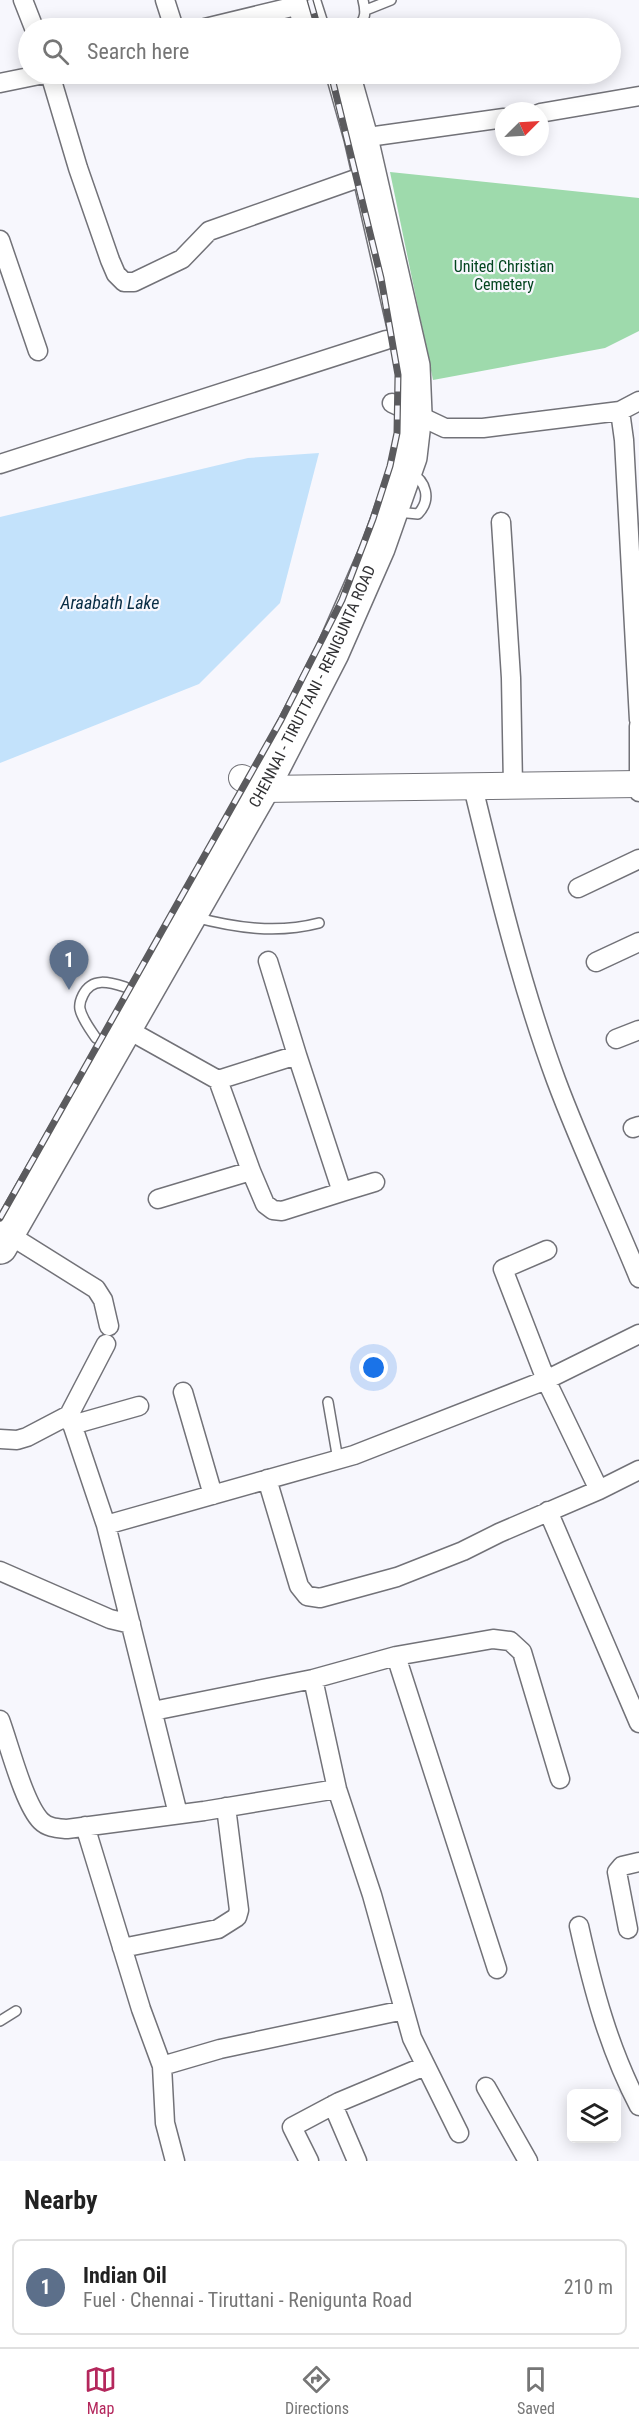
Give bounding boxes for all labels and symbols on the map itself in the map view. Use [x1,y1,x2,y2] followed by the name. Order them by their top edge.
[495,102,549,156] north arrow
[454,257,554,294] park label: United Christian Cemetery
[244,562,379,810] street label: CHENNAI - TIRUTTANI - RENIGUNTA ROAD
[60,592,160,613] water label: Araabath Lake
[50,940,88,990] pin: 1
[359,1353,388,1382] your location

